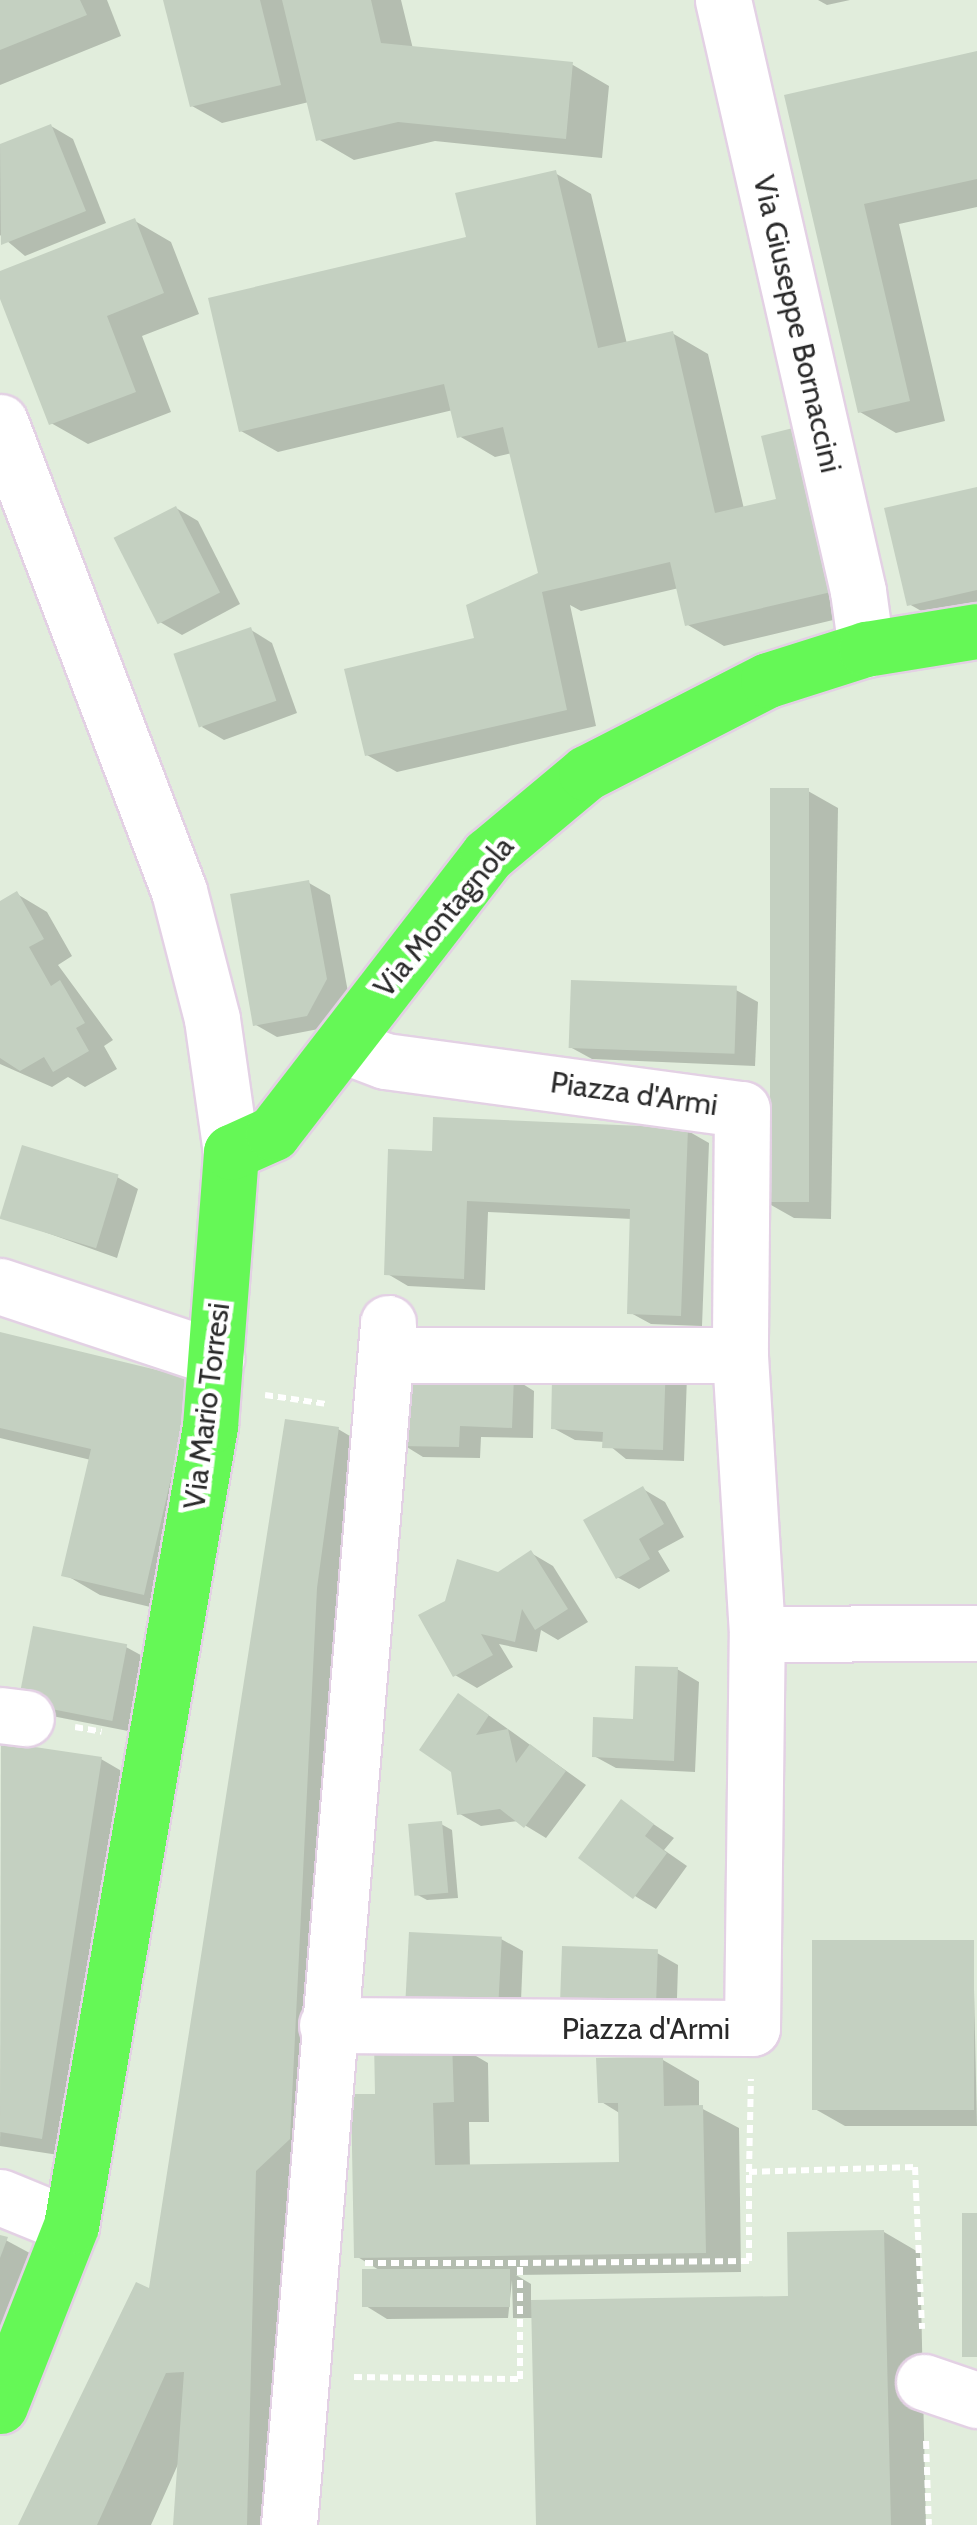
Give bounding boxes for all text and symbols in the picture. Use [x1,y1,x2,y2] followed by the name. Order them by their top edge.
[745,172,849,476] street label: Via Giuseppe Bornaccini
[366,829,522,1005] street label: Via Montagnola
[548,1064,720,1124] street label: Piazza d'Armi
[176,1301,238,1511] street label: Via Mario Torresi
[562,2011,730,2047] street label: Piazza d'Armi

